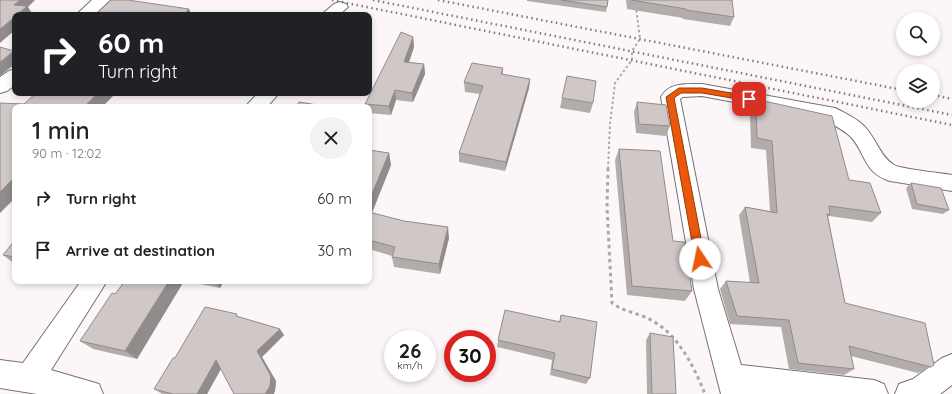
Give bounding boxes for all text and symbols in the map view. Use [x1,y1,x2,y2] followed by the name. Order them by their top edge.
[896,12,940,108] map controls
[896,12,940,56] button: search
[98,25,164,60] text: 60 m
[32,28,84,80] icon: right
[98,60,178,83] text: Turn right
[896,64,940,108] button: layers
[732,82,766,116] pin
[738,88,760,110] icon: arrive
[32,115,90,145] text: 1 min
[310,117,352,159] button: close
[32,145,101,161] text: 90 m · 12:02
[32,187,54,209] icon: right
[66,189,137,208] text: Turn right
[317,189,352,208] text: 60 m
[679,238,721,280] position arrow
[32,239,54,261] icon: arrive
[66,241,215,260] text: Arrive at destination
[317,241,352,260] text: 30 m
[444,330,496,382] speed limit sign: 30
[399,338,421,363] text: 26
[397,359,423,372] text: km/h

